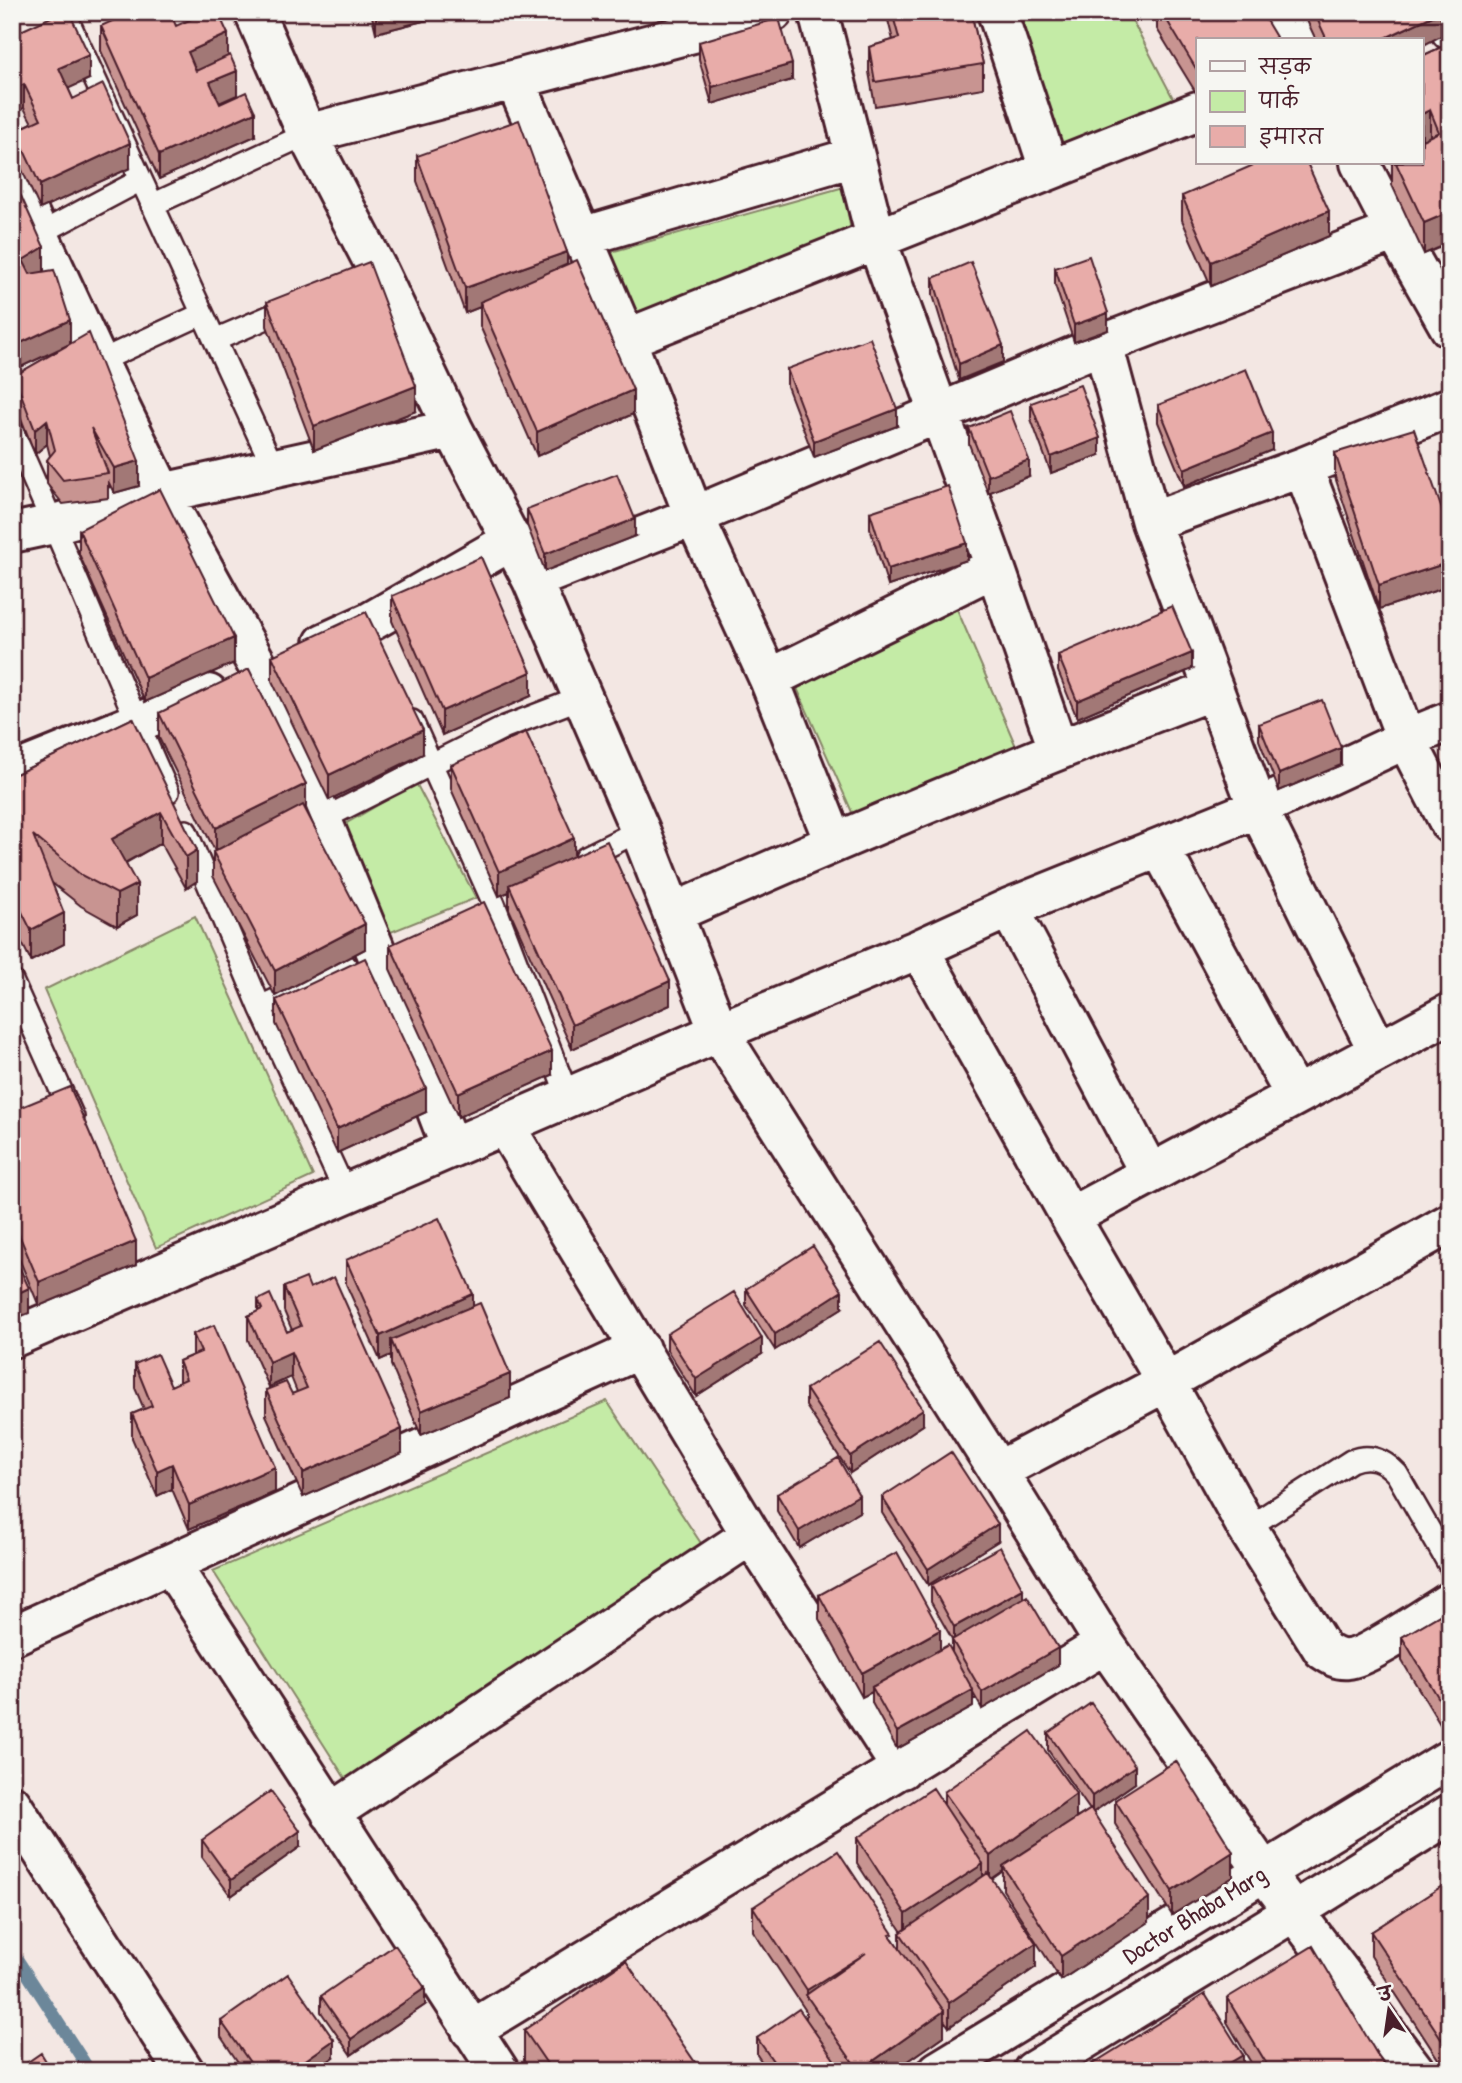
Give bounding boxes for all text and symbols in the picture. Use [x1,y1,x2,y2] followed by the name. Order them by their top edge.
[1196,38,1424,164] legend
[1258,52,1312,81] text: सड़क
[1258,84,1300,115] text: पार्क
[1259,122,1325,151] text: इमारत
[1116,1857,1272,1971] street label: Doctor Bhaba Marg
[1354,1974,1424,2044] north arrow
[1374,1979,1397,2008] text: उ

